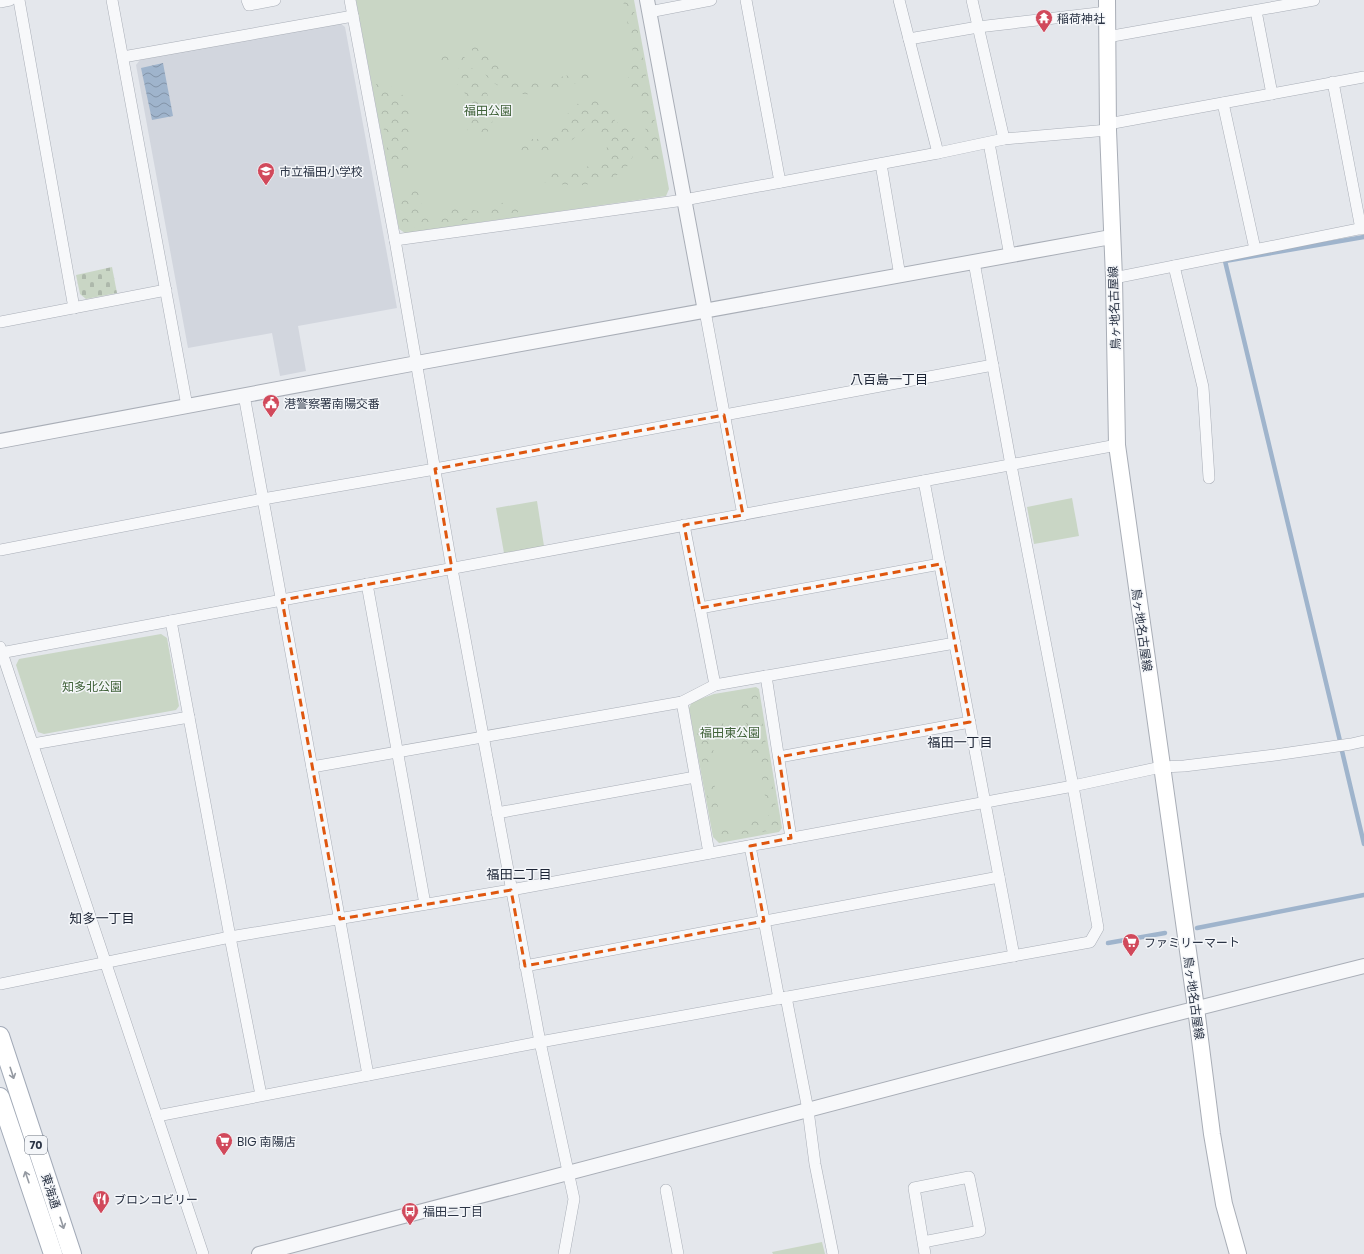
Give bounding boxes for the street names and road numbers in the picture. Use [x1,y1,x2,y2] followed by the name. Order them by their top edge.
[1104,266,1124,350] street label: 鳥ヶ地名古屋線
[1128,587,1156,673] street label: 鳥ヶ地名古屋線
[1180,955,1208,1041] street label: 鳥ヶ地名古屋線
[25,1136,47,1154] road number: 70
[37,1171,65,1211] street label: 東海通

